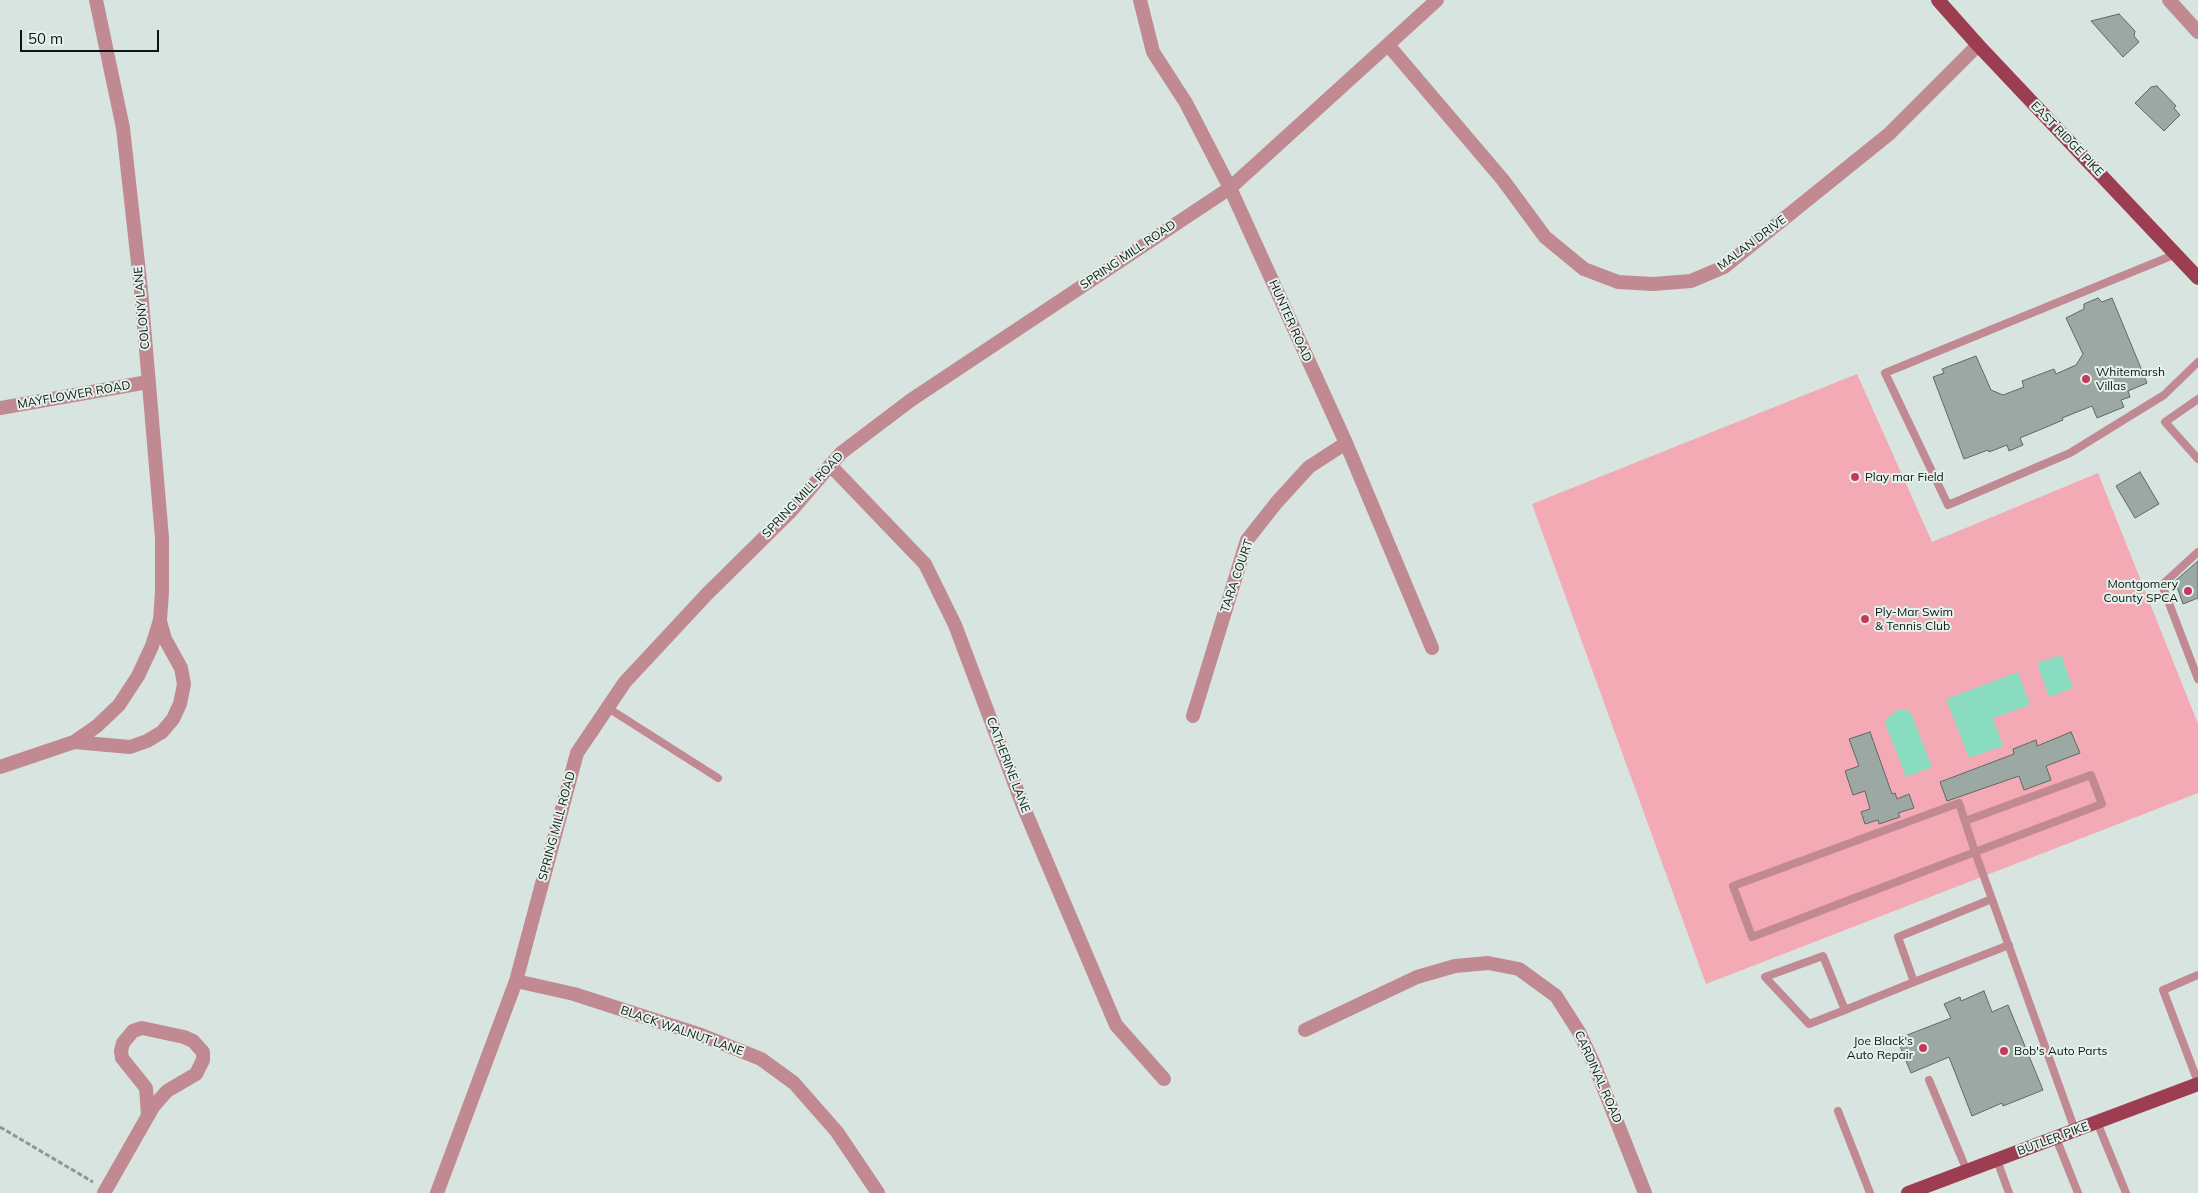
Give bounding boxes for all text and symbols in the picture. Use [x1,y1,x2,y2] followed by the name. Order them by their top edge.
[22,20,161,52] scale bar
[28,29,63,48] text: 50 m
[2028,99,2106,179] street label: EAST RIDGE PIKE
[1715,213,1789,273] street label: MALAN DRIVE
[1077,218,1179,292] street label: SPRING MILL ROAD
[131,266,153,350] street label: COLONY LANE
[1266,278,1314,364] street label: HUNTER ROAD
[2096,365,2165,393] place label: Whitemarsh Villas
[2080,373,2092,385] marker: Whitemarsh Villas
[16,378,132,412] street label: MAYFLOWER ROAD
[759,449,847,541] street label: SPRING MILL ROAD
[1865,470,1944,484] place label: Play mar Field
[1849,471,1861,483] marker: Play mar Field
[1218,537,1256,615] street label: TARA COURT
[2104,577,2178,605] place label: Montgomery County SPCA
[2182,585,2194,597] marker: Montgomery County SPCA
[1875,605,1953,633] place label: Ply-Mar Swim & Tennis Club
[1859,613,1871,625] marker: Ply-Mar Swim & Tennis Club
[983,715,1033,815] street label: CATHERINE LANE
[536,770,578,882] street label: SPRING MILL ROAD
[618,1003,746,1059] street label: BLACK WALNUT LANE
[1571,1028,1625,1126] street label: CARDINAL ROAD
[1847,1034,1913,1062] place label: Joe Black's Auto Repair
[1917,1042,1929,1054] marker: Joe Black's Auto Repair
[2014,1044,2107,1058] place label: Bob's Auto Parts
[1998,1045,2010,1057] marker: Bob's Auto Parts
[2015,1119,2091,1159] street label: BUTLER PIKE

